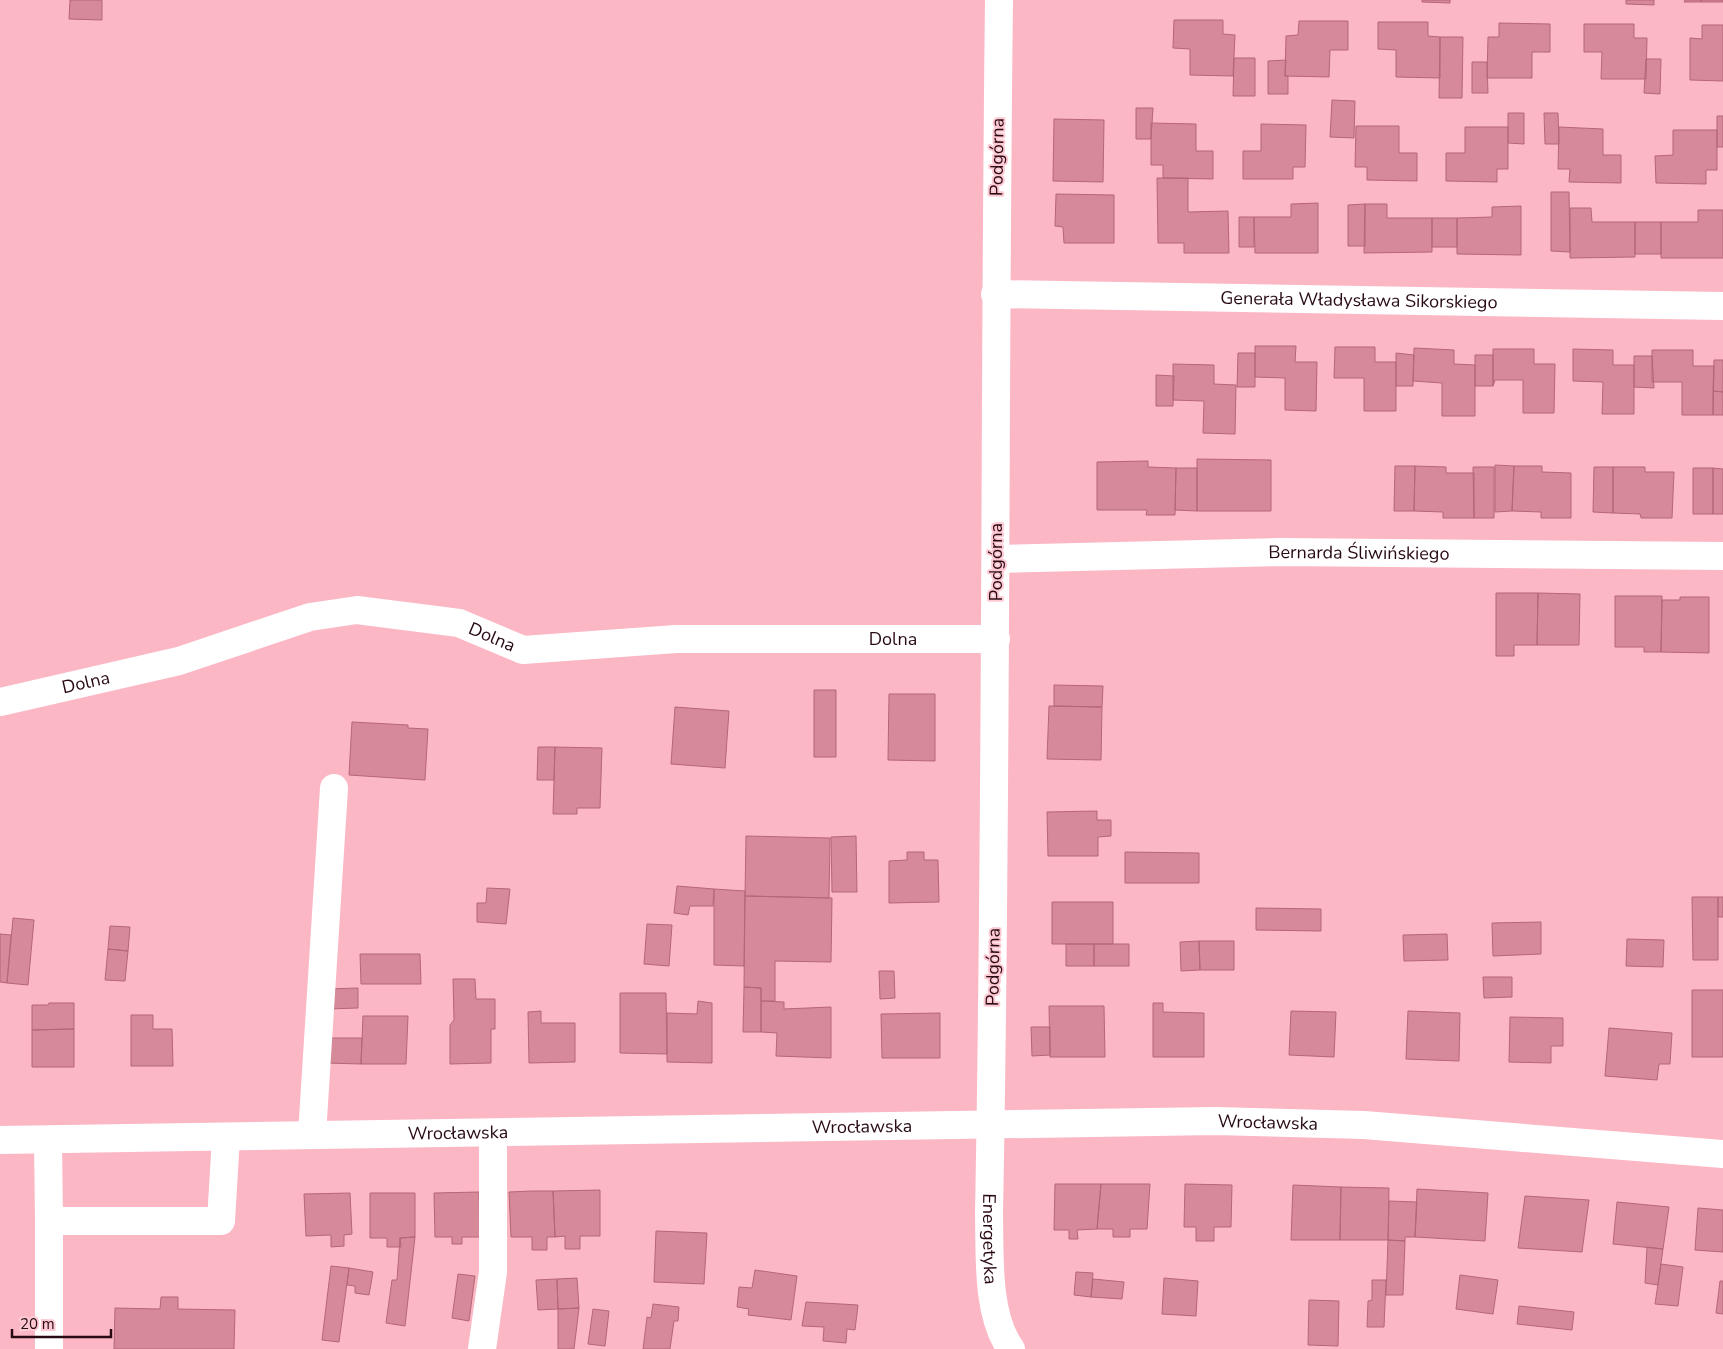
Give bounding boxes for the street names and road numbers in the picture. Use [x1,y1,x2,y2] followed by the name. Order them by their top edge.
[984,118,1010,196] street label: Podgórna
[1220,286,1498,314] street label: Generała Władysława Sikorskiego
[984,523,1008,601] street label: Podgórna
[1268,540,1450,566] street label: Bernarda Śliwińskiego
[465,616,519,657] street label: Dolna
[869,627,917,651] street label: Dolna
[59,665,112,699] street label: Dolna
[980,928,1006,1006] street label: Podgórna
[1217,1109,1318,1136] street label: Wrocławska
[812,1114,912,1139] street label: Wrocławska
[408,1120,508,1146] street label: Wrocławska
[977,1193,1003,1285] street label: Energetyka

